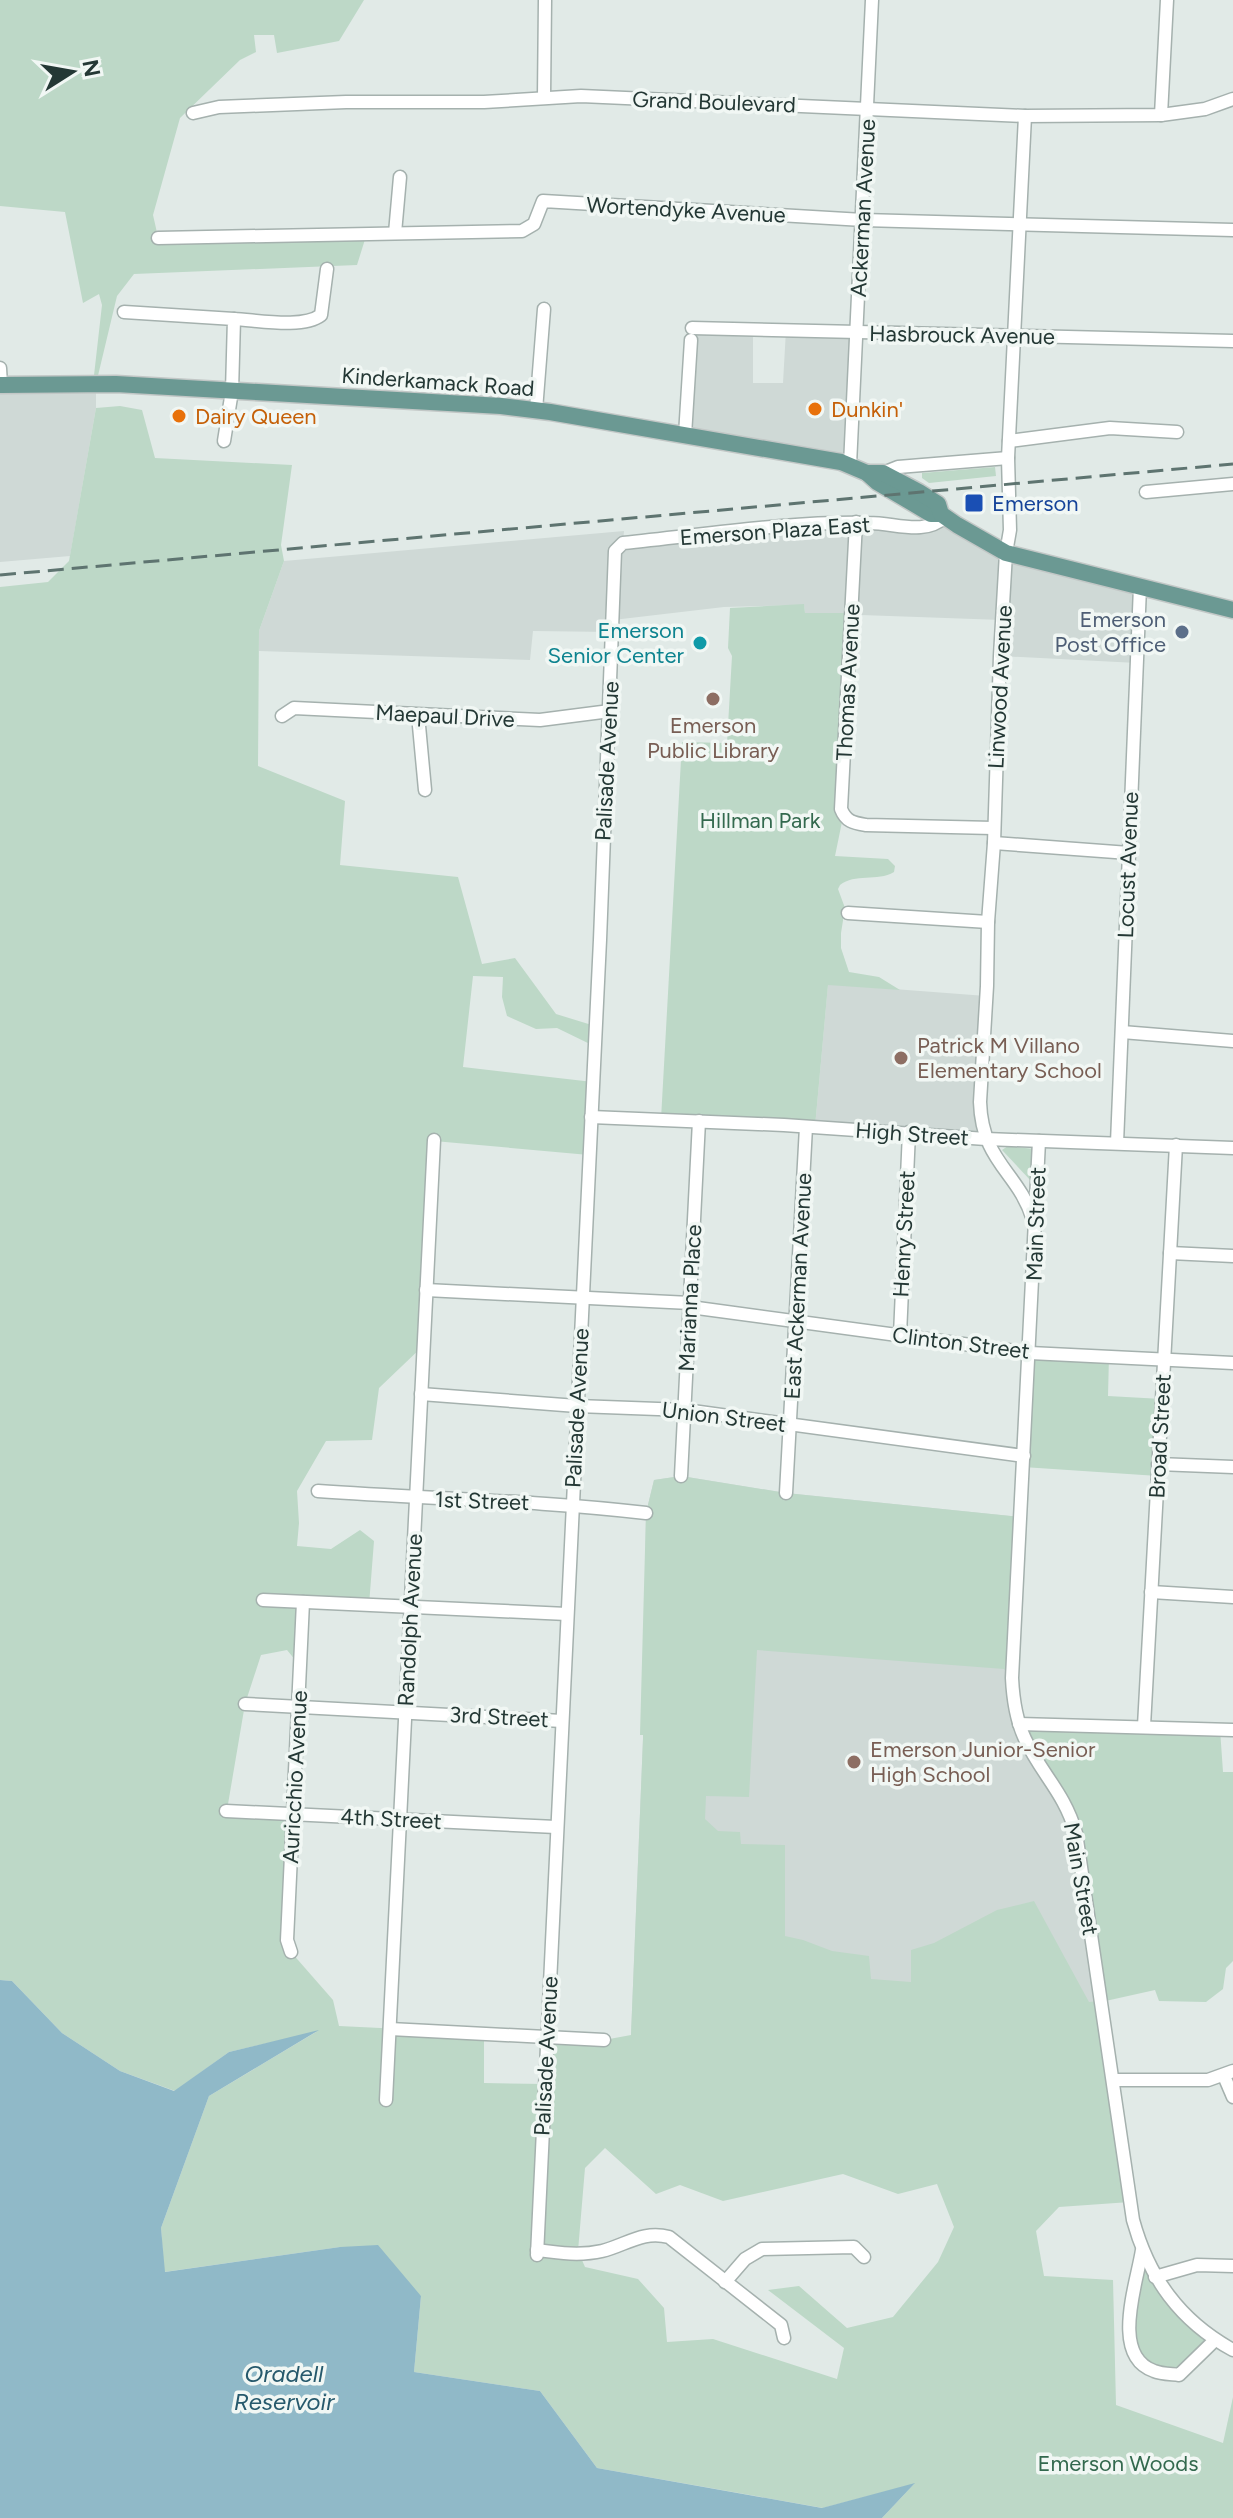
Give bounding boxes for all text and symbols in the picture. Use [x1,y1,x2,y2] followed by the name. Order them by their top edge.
[32,32,112,112] north arrow
[76,57,106,79] text: N
[632,86,796,118] street label: Grand Boulevard
[845,118,881,298] street label: Ackerman Avenue
[586,191,786,229] street label: Wortendyke Avenue
[869,320,1055,350] street label: Hasbrouck Avenue
[341,362,535,402] street label: Kinderkamack Road
[831,396,903,423] place label: Dunkin'
[806,400,824,418] marker: Dunkin'
[195,403,317,430] place label: Dairy Queen
[170,407,188,425] marker: Dairy Queen
[992,490,1078,517] place label: Emerson
[963,492,985,514] marker: Emerson
[679,511,871,551] street label: Emerson Plaza East
[830,603,866,761] street label: Thomas Avenue
[982,604,1018,770] street label: Linwood Avenue
[1054,606,1166,658] place label: Emerson Post Office
[548,617,685,669] place label: Emerson Senior Center
[1173,623,1191,641] marker: Emerson Post Office
[691,634,709,652] marker: Emerson Senior Center
[589,680,625,842] street label: Palisade Avenue
[704,690,722,708] marker: Emerson Public Library
[375,699,515,733] street label: Maepaul Drive
[647,712,780,764] place label: Emerson Public Library
[1112,791,1144,939] street label: Locust Avenue
[700,807,821,834] park label: Hillman Park
[917,1032,1102,1084] place label: Patrick M Villano Elementary School
[892,1049,910,1067] marker: Patrick M Villano Elementary School
[854,1117,970,1151] street label: High Street
[1021,1166,1051,1282] street label: Main Street
[887,1170,921,1298] street label: Henry Street
[779,1172,817,1400] street label: East Ackerman Avenue
[673,1224,707,1372] street label: Marianna Place
[891,1321,1031,1365] street label: Clinton Street
[559,1327,595,1489] street label: Palisade Avenue
[1143,1373,1177,1499] street label: Broad Street
[660,1396,788,1438] street label: Union Street
[434,1486,530,1516] street label: 1st Street
[392,1533,428,1707] street label: Randolph Avenue
[277,1690,313,1864] street label: Auricchio Avenue
[449,1701,549,1733] street label: 3rd Street
[870,1736,1096,1788] place label: Emerson Junior-Senior High School
[845,1753,863,1771] marker: Emerson Junior-Senior High School
[340,1803,442,1835] street label: 4th Street
[1058,1820,1104,1938] street label: Main Street
[528,1975,564,2137] street label: Palisade Avenue
[234,2359,335,2416] water label: Oradell Reservoir
[1038,2450,1198,2477] park label: Emerson Woods

